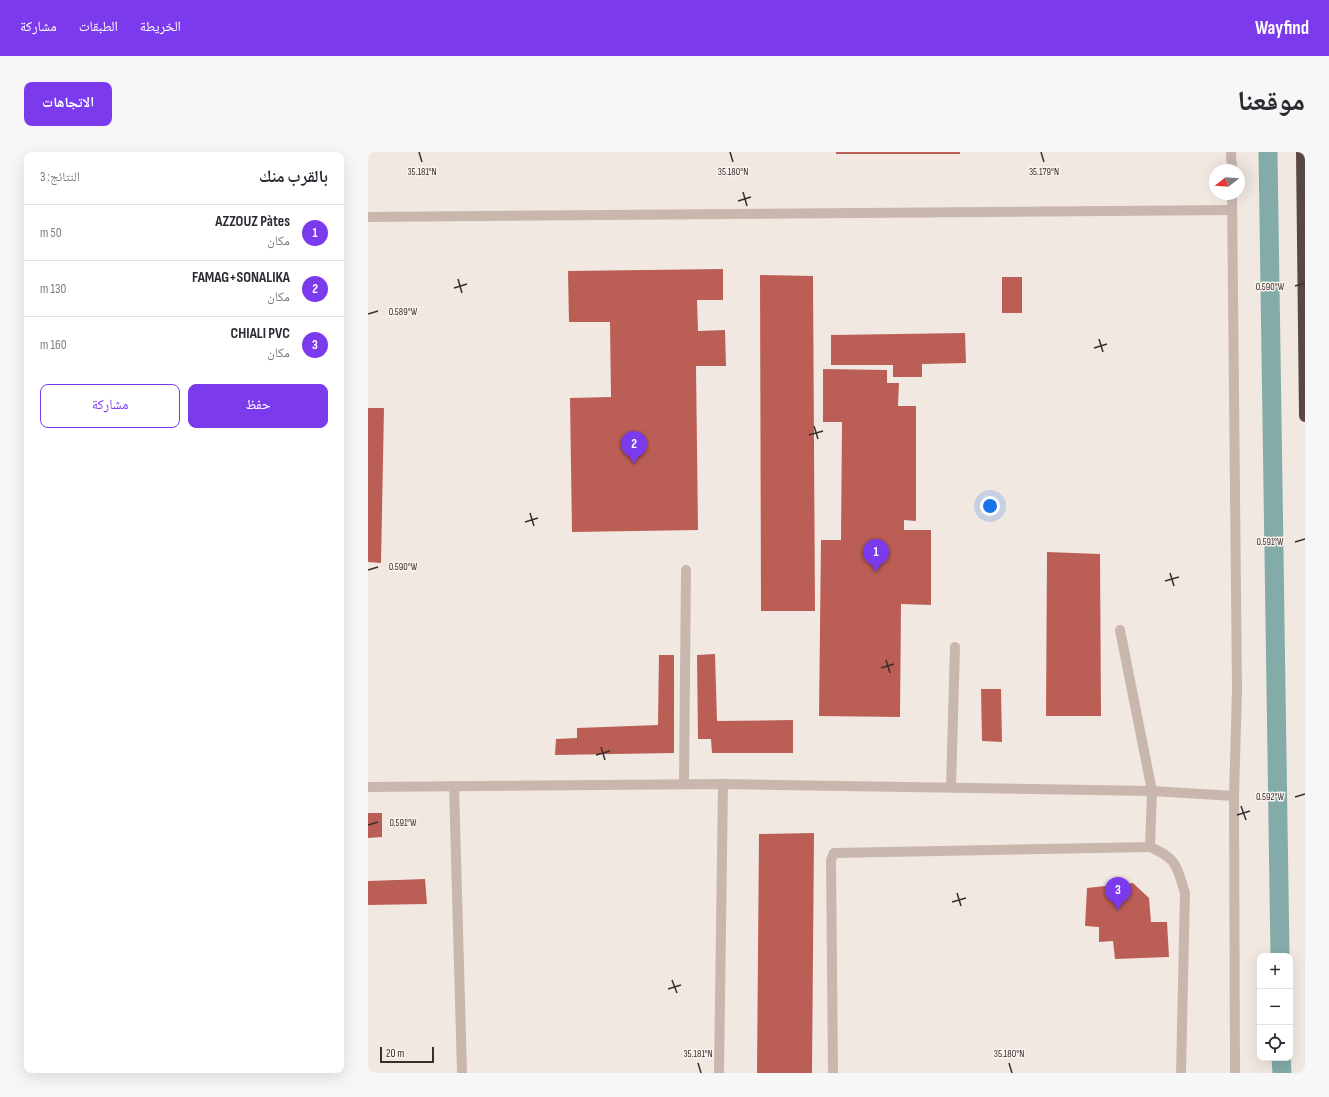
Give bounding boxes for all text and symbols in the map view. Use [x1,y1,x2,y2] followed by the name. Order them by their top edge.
[1255,17,1309,40] text: Wayfind
[20,18,57,35] text: مشاركة
[79,18,118,35] text: الطبقات
[140,18,181,35] text: الخريطة
[24,82,112,126] button: الاتجاهات
[1237,85,1305,118] text: موقعنا
[1209,164,1245,200] north arrow
[407,166,437,178] text: 35.181°N
[718,166,748,178] text: 35.180°N
[1029,166,1059,178] text: 35.179°N
[259,167,328,187] text: بالقرب منك
[40,169,80,185] text: النتائج: 3
[215,212,290,231] text: AZZOUZ Pàtes
[40,225,61,241] text: 50 m
[312,225,318,241] text: 1
[267,233,290,249] text: مكان
[192,268,290,287] text: FAMAG+SONALIKA
[40,281,66,297] text: 130 m
[312,281,318,297] text: 2
[1256,281,1285,293] text: 0.590°W
[267,289,290,305] text: مكان
[389,306,418,318] text: 0.589°W
[231,324,290,343] text: CHIALI PVC
[40,337,66,353] text: 160 m
[312,337,318,353] text: 3
[267,345,290,361] text: مكان
[40,384,180,428] button: مشاركة
[188,384,328,428] button: حفظ
[621,431,647,464] pin: 2
[980,496,1000,516] your location
[1257,536,1284,548] text: 0.591°W
[863,539,889,572] pin: 1
[389,561,418,573] text: 0.590°W
[1256,791,1285,803] text: 0.592°W
[390,817,417,829] text: 0.591°W
[1105,877,1131,910] pin: 3
[1257,953,1293,1061] map controls
[1257,953,1293,989] button: +
[1257,989,1293,1025] button: −
[1257,1025,1293,1061] button: locate
[380,1045,434,1064] scale bar
[386,1047,404,1060] text: 20 m
[683,1048,713,1060] text: 35.181°N
[994,1048,1024,1060] text: 35.180°N

